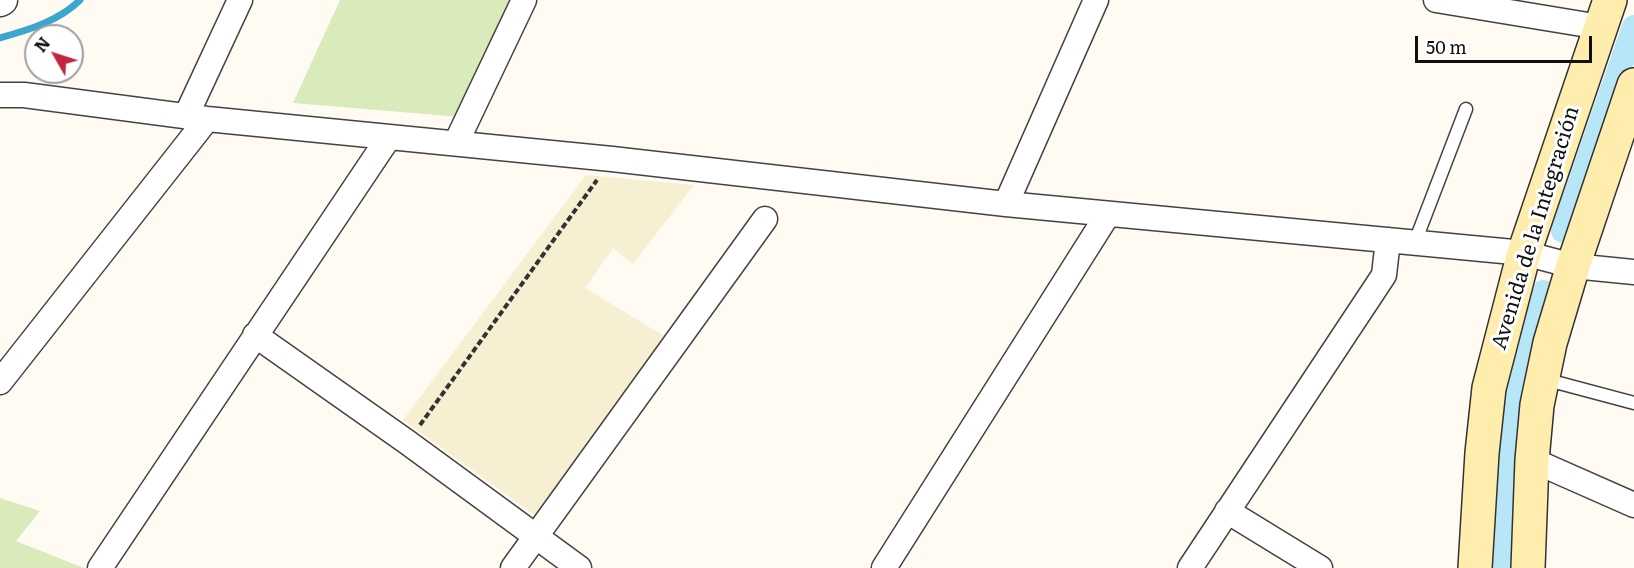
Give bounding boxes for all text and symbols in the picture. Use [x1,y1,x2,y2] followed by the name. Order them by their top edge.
[24,24,84,84] north arrow
[1418,24,1595,62] scale bar
[28,31,55,57] text: N
[1426,33,1467,60] text: 50 m
[1487,103,1585,353] street label: Avenida de la Integración

